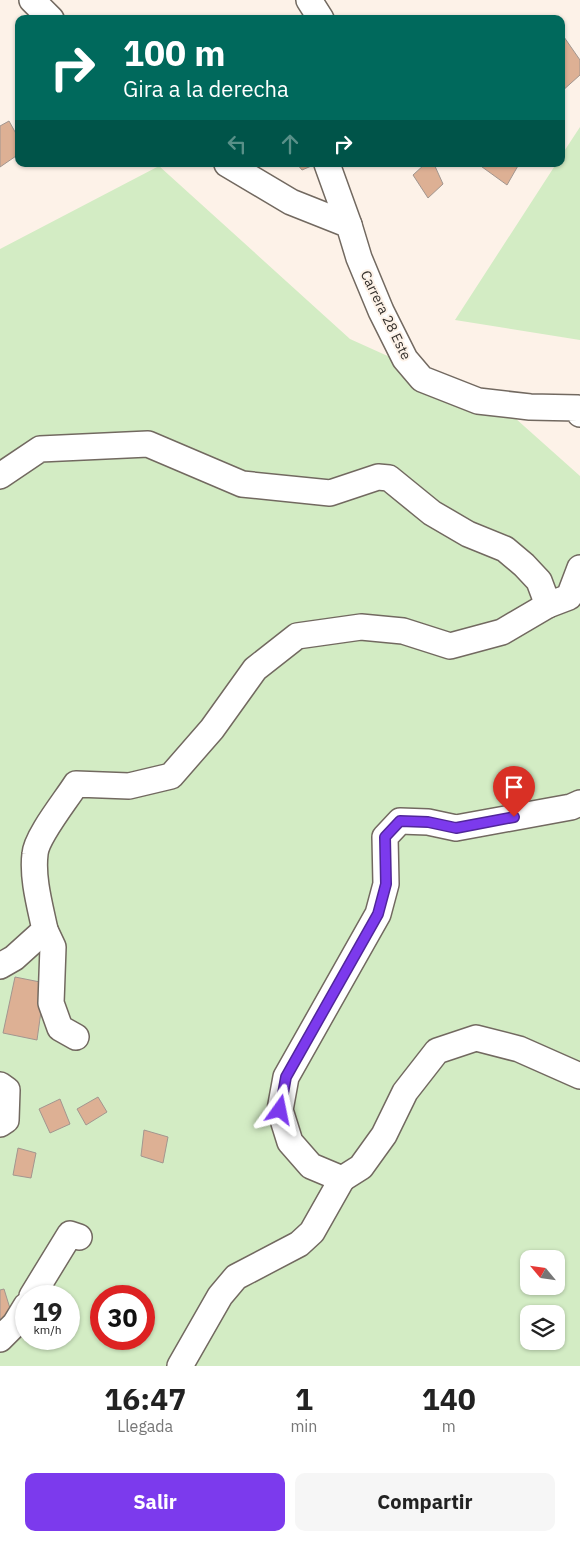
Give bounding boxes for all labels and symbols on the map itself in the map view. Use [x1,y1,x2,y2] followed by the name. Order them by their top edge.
[357,267,416,363] street label: Carrera 28 Este
[493,766,535,817] pin
[253,1083,305,1135] position arrow
[520,1250,565,1295] north arrow
[90,1285,155,1350] speed limit sign: 30

